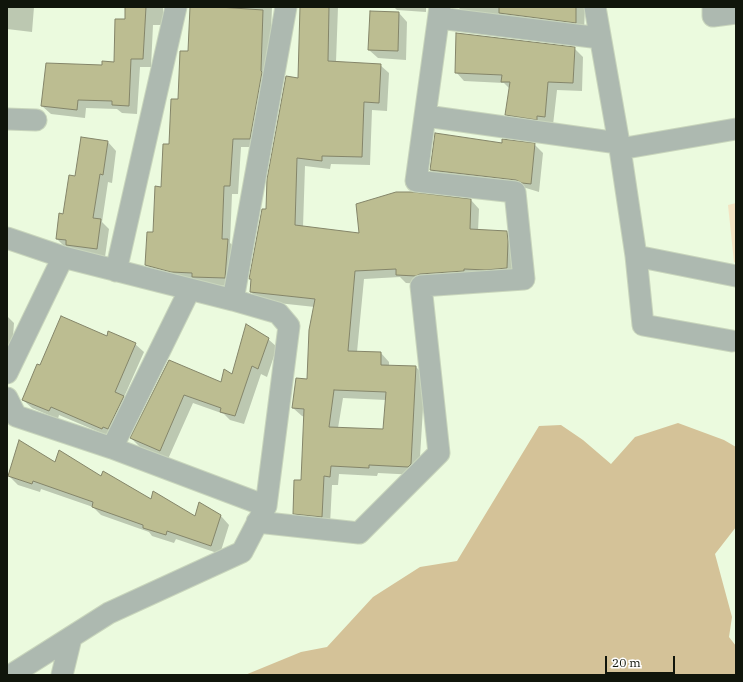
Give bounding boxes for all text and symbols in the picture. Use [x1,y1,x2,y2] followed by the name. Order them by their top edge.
[607,648,677,674] scale bar
[612,655,641,670] text: 20 m

